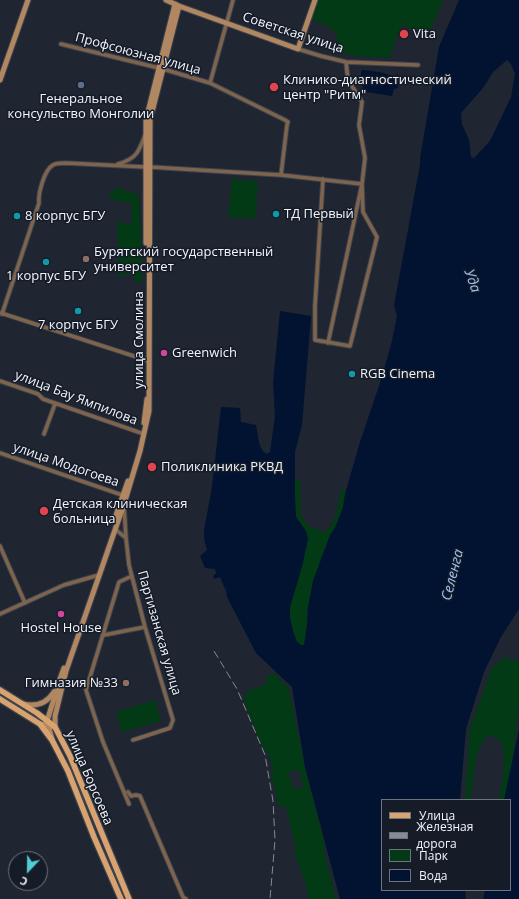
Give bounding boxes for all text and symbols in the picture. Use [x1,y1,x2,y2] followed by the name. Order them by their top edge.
[241,9,345,57] street label: Советская улица
[413,26,436,42] place label: Vita
[398,28,410,40] marker: Vita
[74,30,202,78] street label: Профсоюзная улица
[283,72,452,103] place label: Клинико-диагностический центр "Ритм"
[76,80,86,90] marker: Генеральное консульство Монголии
[268,81,280,93] marker: Клинико-диагностический центр "Ритм"
[8,91,154,122] place label: Генеральное консульство Монголии
[284,206,354,222] place label: ТД Первый
[25,208,105,224] place label: 8 корпус БГУ
[271,209,281,219] marker: ТД Первый
[12,211,22,221] marker: 8 корпус БГУ
[94,244,273,275] place label: Бурятский государственный университет
[81,254,91,264] marker: Бурятский государственный университет
[41,257,51,267] marker: 1 корпус БГУ
[460,267,484,295] water label: Уда
[6,268,86,284] place label: 1 корпус БГУ
[131,291,147,389] street label: улица Смолина
[73,306,83,316] marker: 7 корпус БГУ
[38,317,118,333] place label: 7 корпус БГУ
[172,345,237,361] place label: Greenwich
[159,348,169,358] marker: Greenwich
[360,366,435,382] place label: RGB Cinema
[12,367,140,429] street label: улица Бау Ямпилова
[347,369,357,379] marker: RGB Cinema
[11,440,121,490] street label: улица Модогоева
[161,459,283,475] place label: Поликлиника РКВД
[146,461,158,473] marker: Поликлиника РКВД
[53,496,188,527] place label: Детская клиническая больница
[38,505,50,517] marker: Детская клиническая больница
[439,548,467,602] water label: Селенга
[134,569,184,697] street label: Партизанская улица
[56,609,66,619] marker: Hostel House
[20,620,102,636] place label: Hostel House
[25,675,118,691] place label: Гимназия №33
[121,678,131,688] marker: Гимназия №33
[62,729,116,827] street label: улица Борсоева
[381,799,511,891] legend
[419,807,455,824] text: Улица
[416,818,473,852] text: Железная дорога
[419,847,448,864] text: Парк
[8,851,48,891] north arrow
[419,867,448,884] text: Вода
[18,873,30,890] text: С

